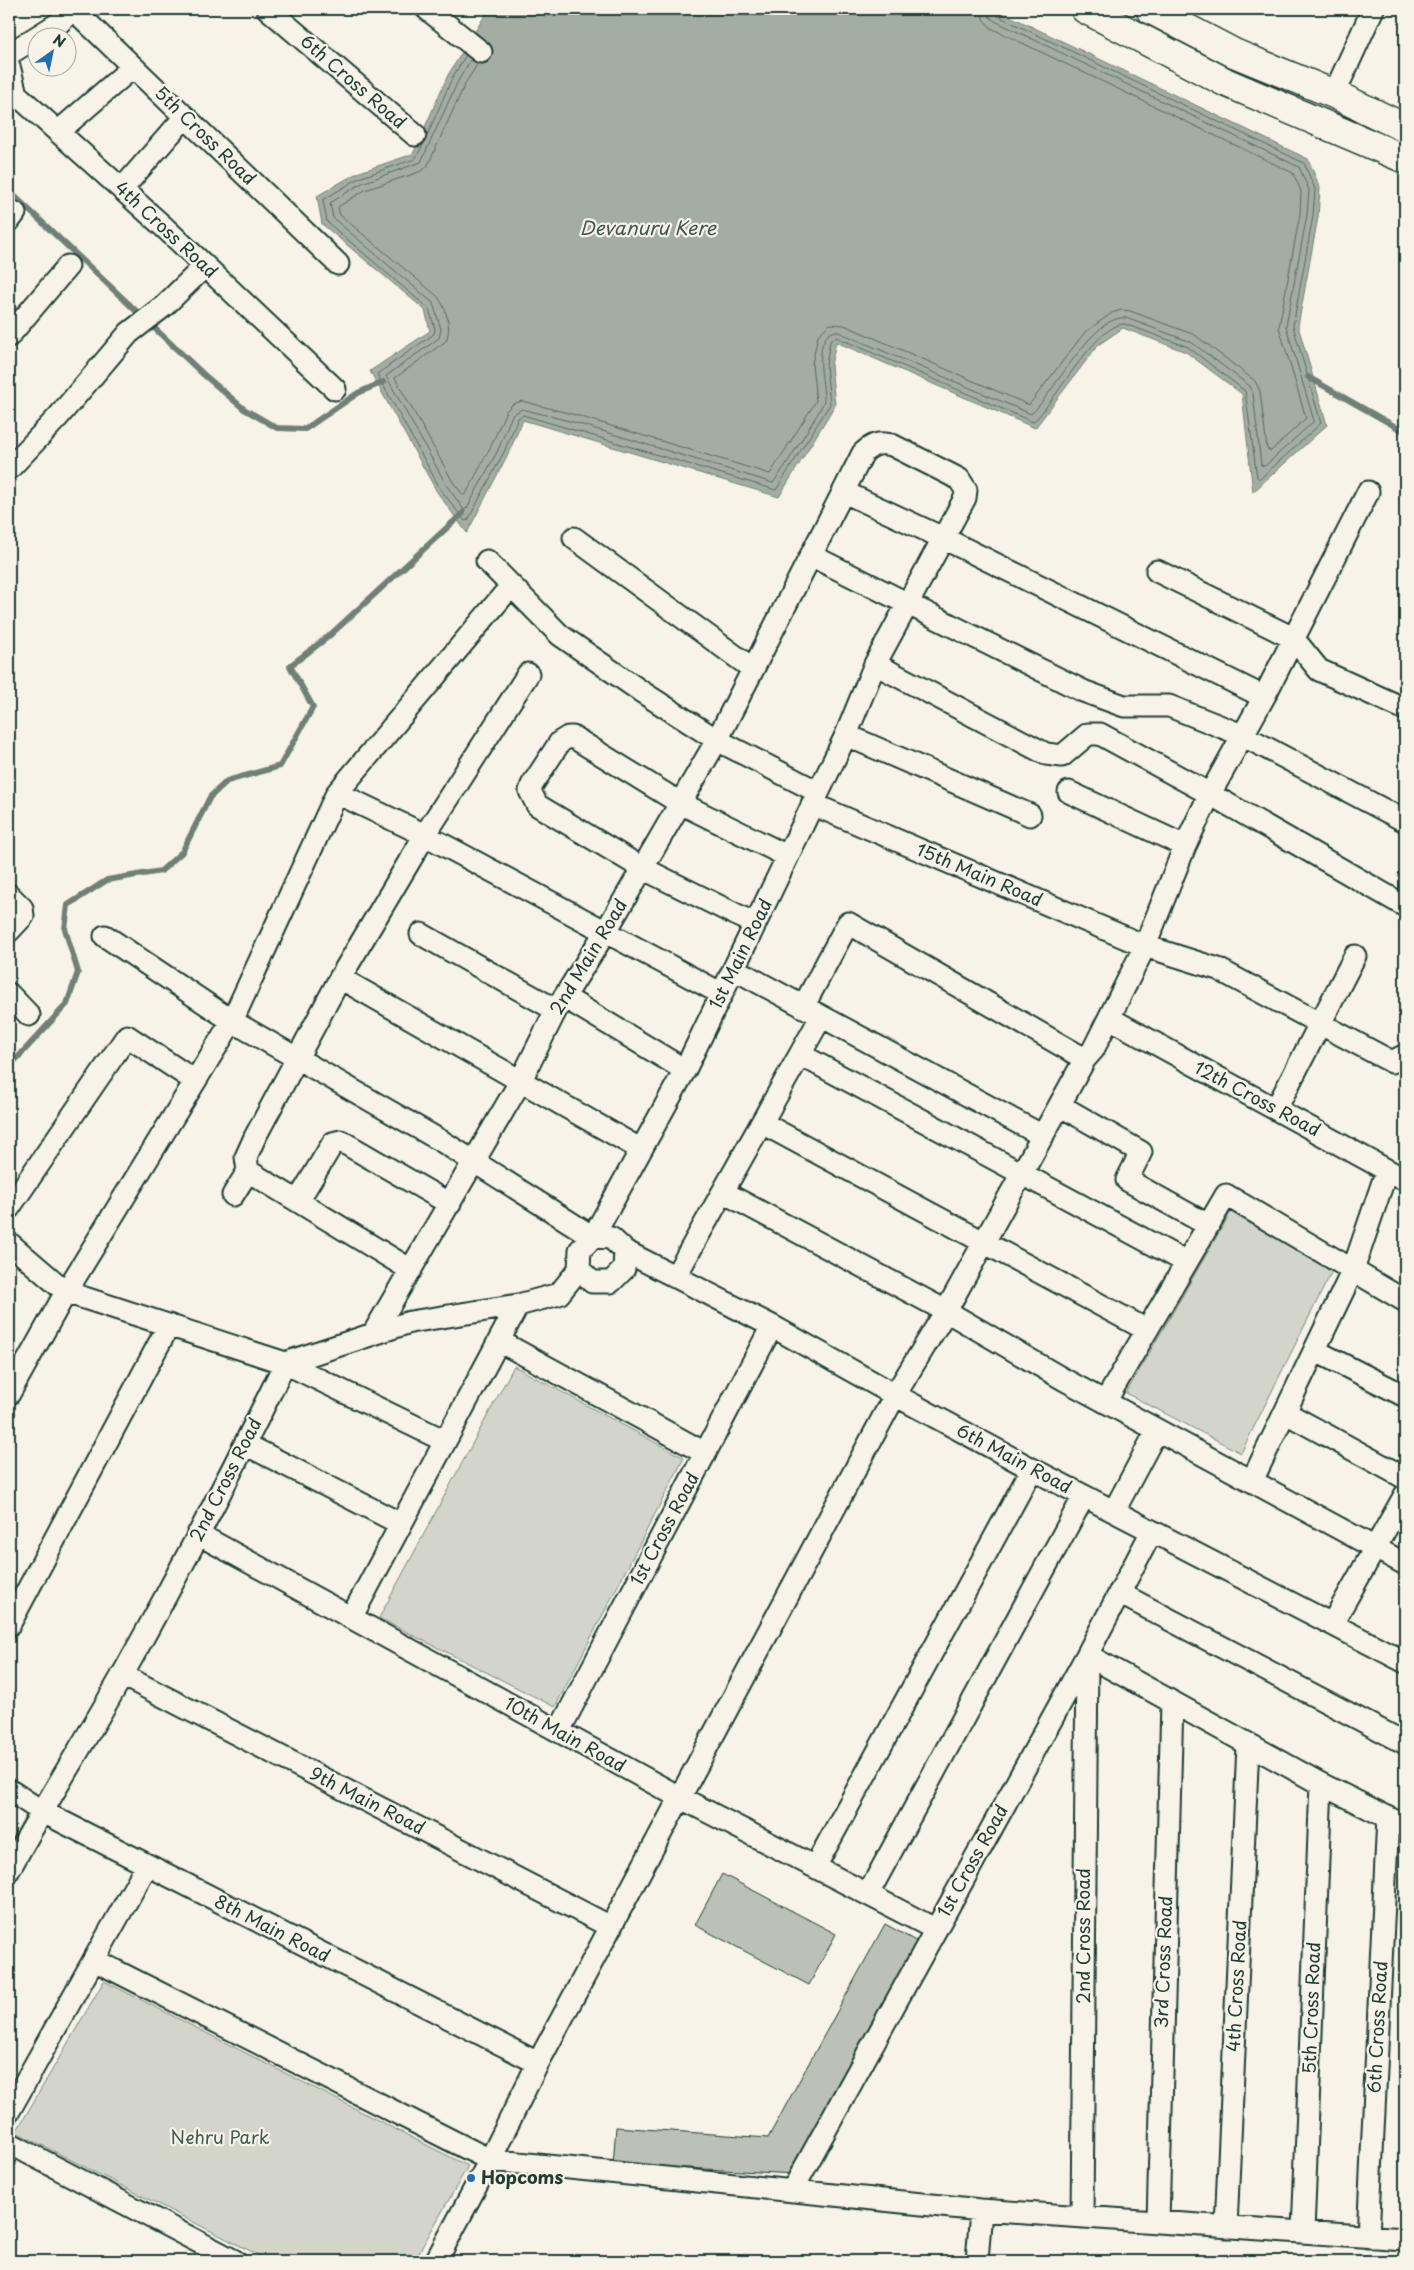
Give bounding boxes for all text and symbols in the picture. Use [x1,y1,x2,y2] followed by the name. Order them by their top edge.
[295,27,413,135] street label: 6th Cross Road
[28,28,78,78] north arrow
[49,29,70,53] text: N
[149,79,263,191] street label: 5th Cross Road
[110,174,225,284] street label: 4th Cross Road
[580,213,717,241] water label: Devanuru Kere
[912,835,1047,912] street label: 15th Main Road
[542,893,633,1019] street label: 2nd Main Road
[701,894,778,1013] street label: 1st Main Road
[1190,1053,1326,1142] street label: 12th Cross Road
[182,1413,268,1546] street label: 2nd Cross Road
[952,1416,1077,1499] street label: 6th Main Road
[622,1467,705,1590] street label: 1st Cross Road
[500,1689,631,1778] street label: 10th Main Road
[306,1759,430,1840] street label: 9th Main Road
[930,1799,1014,1921] street label: 1st Cross Road
[1069,1868,1096,2004] street label: 2nd Cross Road
[210,1887,335,1968] street label: 8th Main Road
[1147,1895,1178,2029] street label: 3rd Cross Road
[1219,1919,1252,2053] street label: 4th Cross Road
[1295,1941,1326,2075] street label: 5th Cross Road
[1360,1960,1393,2094] street label: 6th Cross Road
[170,2123,270,2150] park label: Nehru Park
[481,2163,563,2190] place label: Hopcoms
[465,2172,477,2184] marker: Hopcoms

